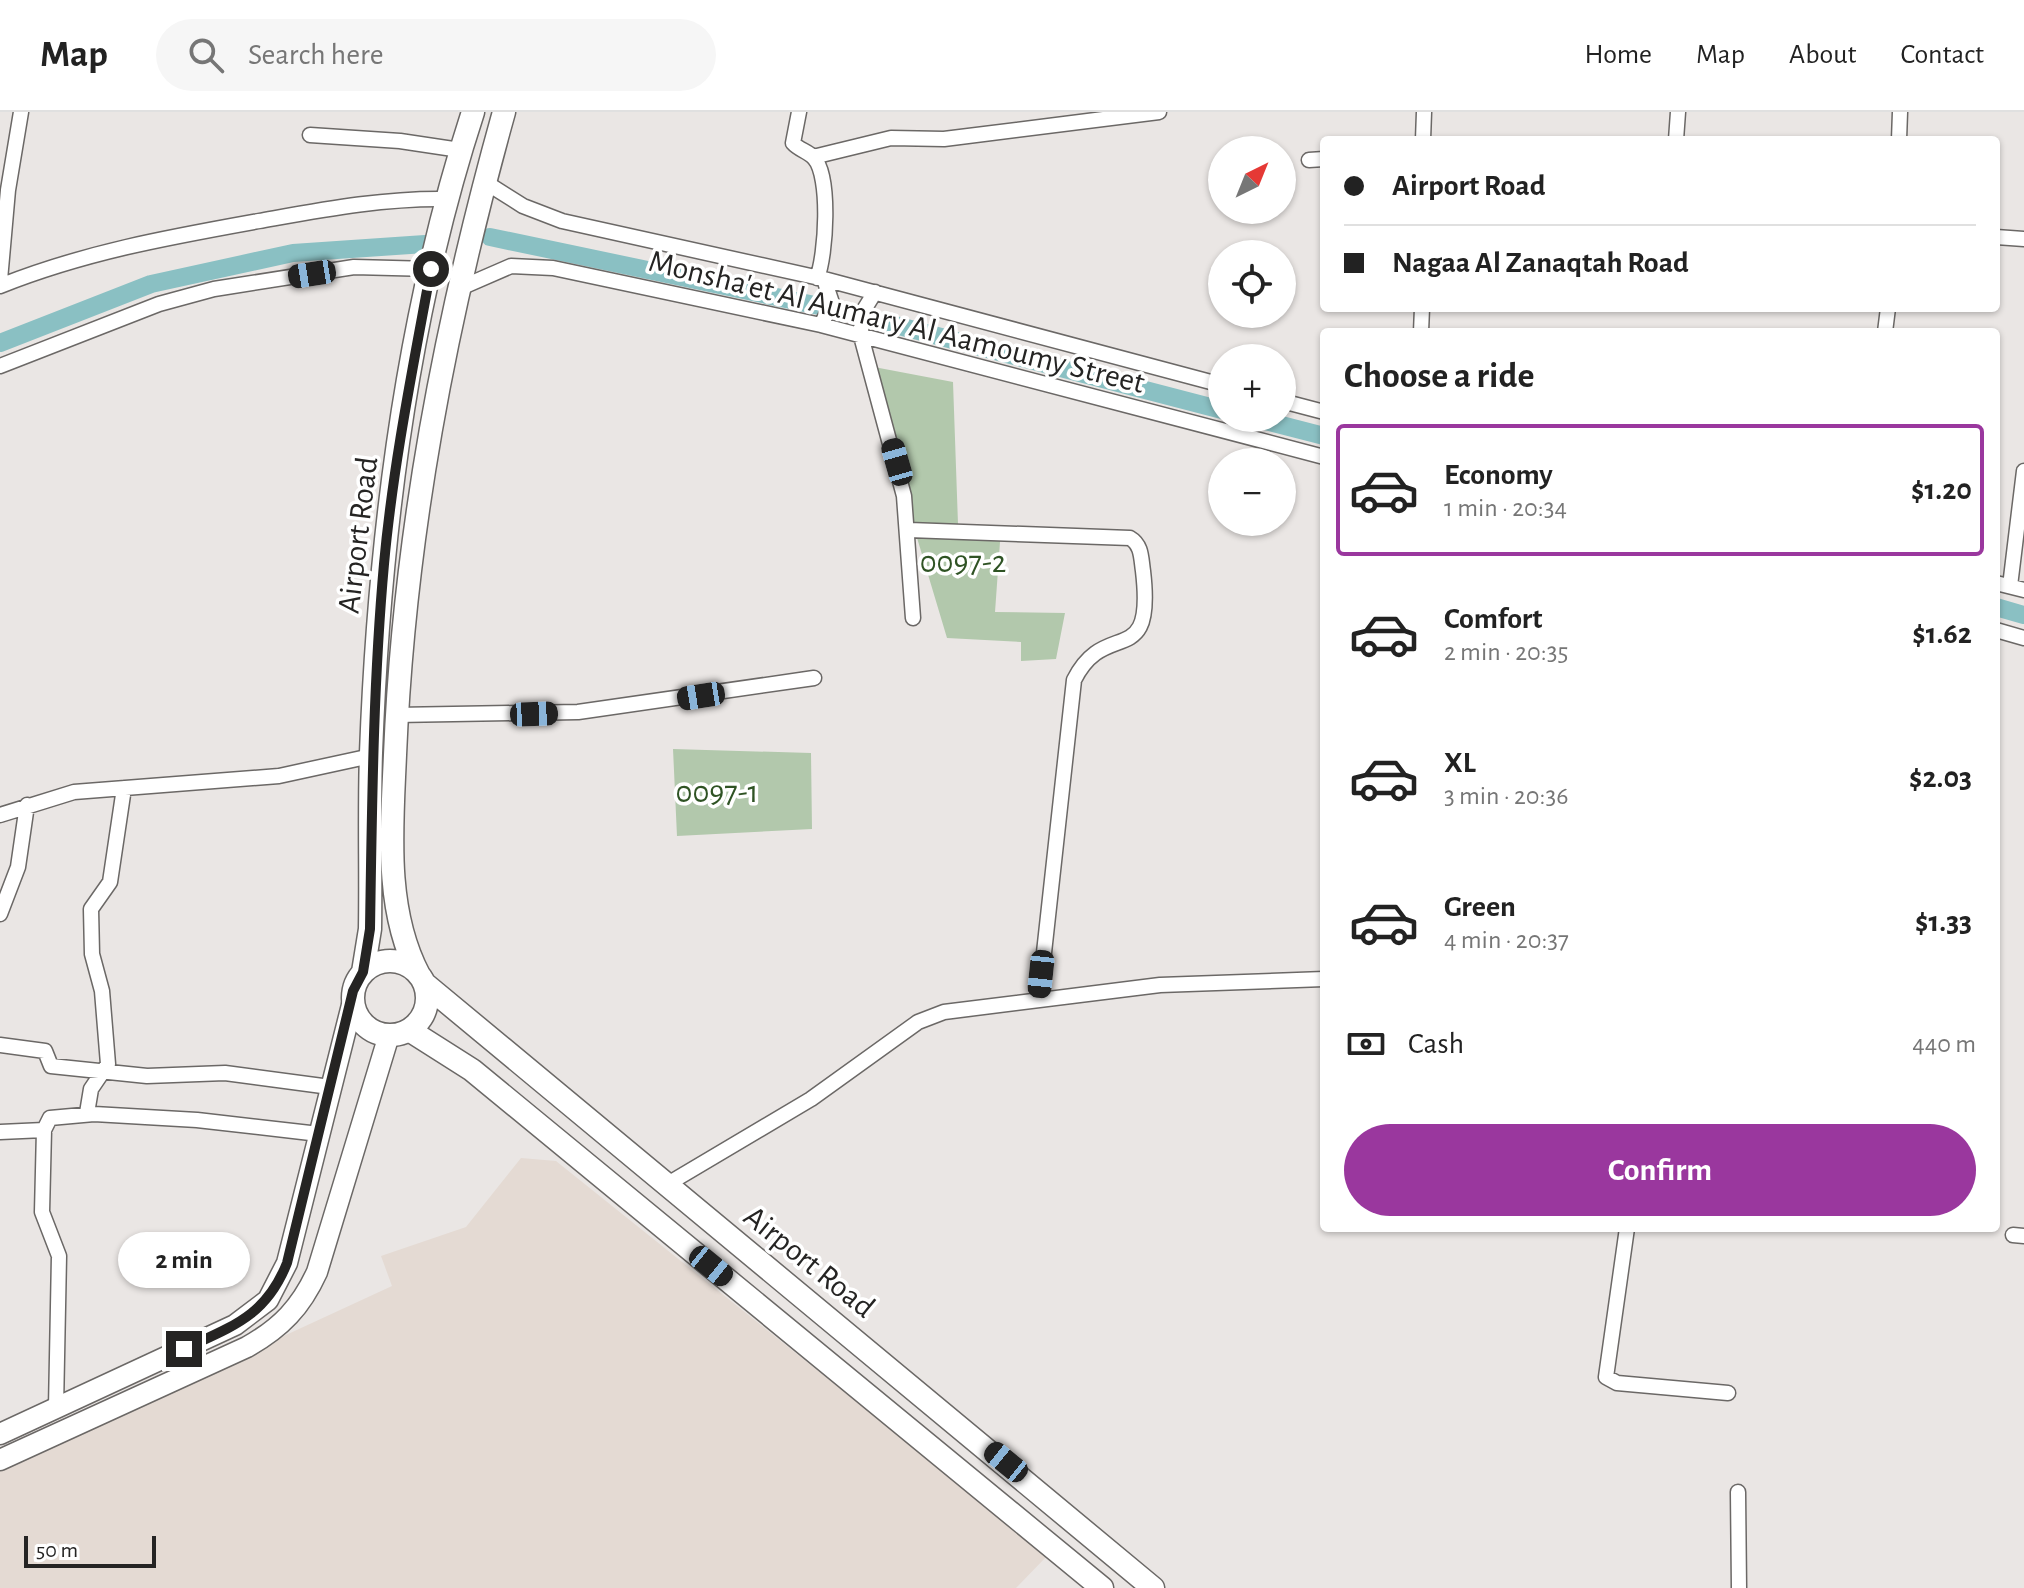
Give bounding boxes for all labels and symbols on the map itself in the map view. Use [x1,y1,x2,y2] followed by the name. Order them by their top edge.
[1208,136,1296,224] north arrow
[646,245,1148,399] street label: Monsha'et Al Aumary Al Aamoumy Street
[413,251,449,287] route start
[286,258,338,290] car
[879,436,915,488] car
[333,455,383,615] street label: Airport Road
[920,546,1006,578] park label: 0097-2
[675,680,727,712] car
[510,701,558,727] car
[675,776,759,808] park label: 0097-1
[1027,949,1055,999] car
[738,1200,881,1324] street label: Airport Road
[118,1233,250,1289] callout: 2 min
[685,1242,737,1290] car
[166,1331,202,1367] route end
[980,1438,1032,1486] car
[24,1532,156,1568] scale bar

